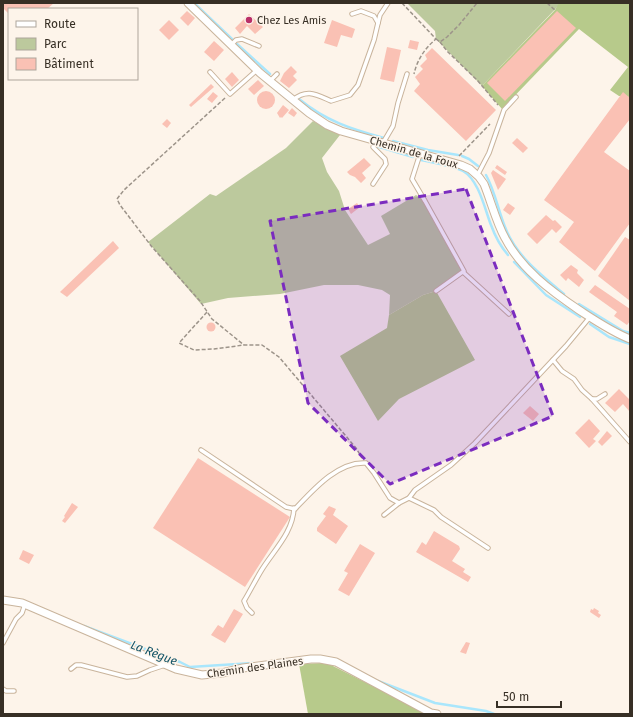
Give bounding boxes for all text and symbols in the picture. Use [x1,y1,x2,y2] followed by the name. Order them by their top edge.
[8,8,138,80] legend
[257,14,326,27] place label: Chez Les Amis
[244,15,254,25] marker: Chez Les Amis
[44,17,76,31] text: Route
[44,37,67,51] text: Parc
[44,57,94,71] text: Bâtiment
[368,134,460,171] street label: Chemin de la Foux
[129,638,179,668] water label: La Règue
[206,654,304,681] street label: Chemin des Plaines
[497,683,561,709] scale bar
[503,690,529,704] text: 50 m

